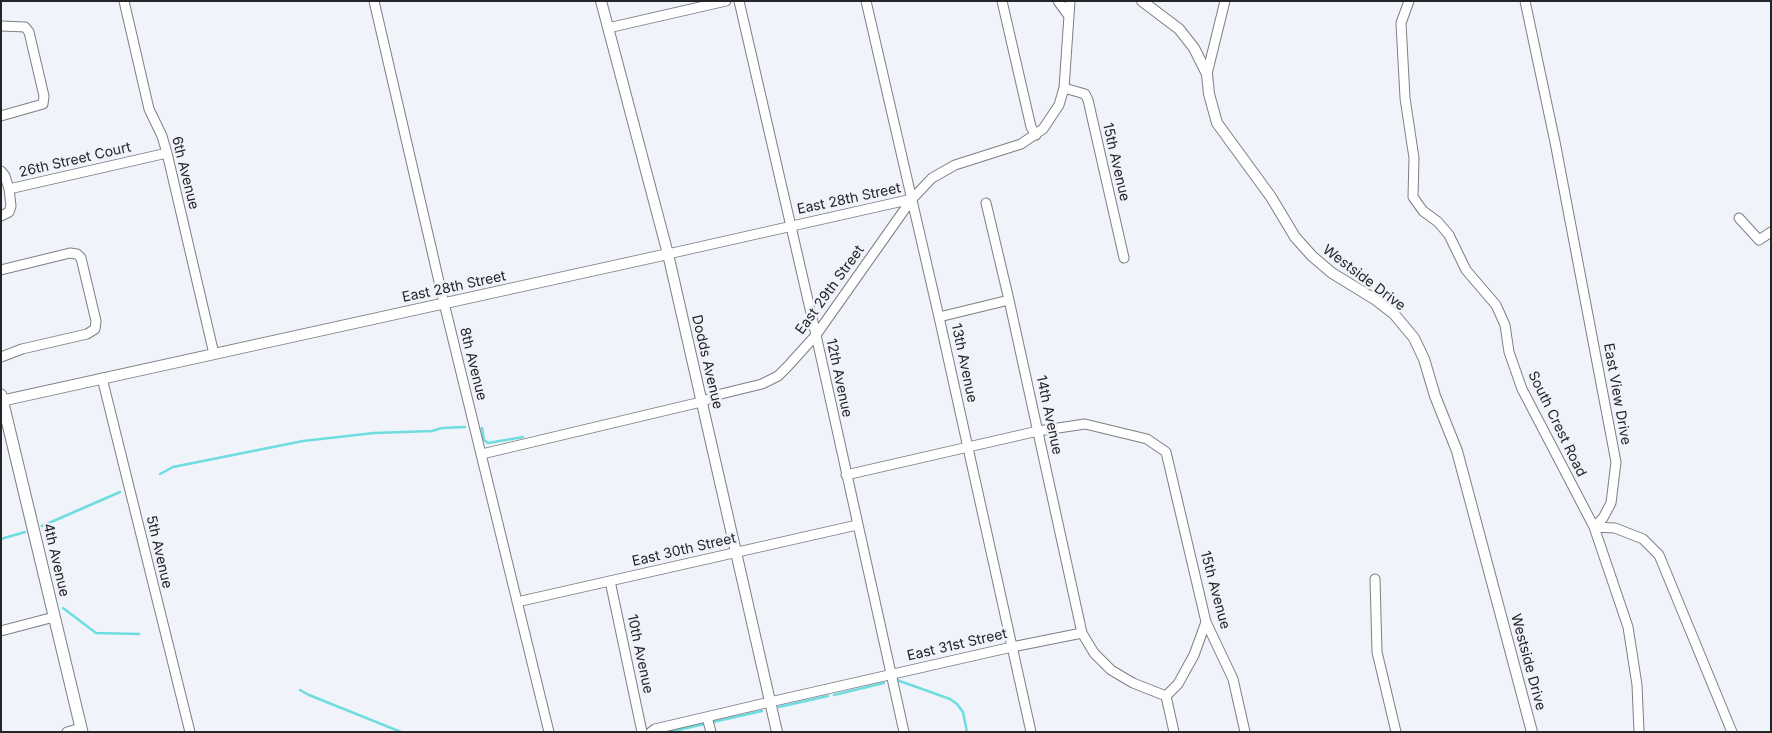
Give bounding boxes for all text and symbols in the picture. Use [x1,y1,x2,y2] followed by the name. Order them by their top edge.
[1099,121,1133,203] street label: 15th Avenue
[168,135,202,211] street label: 6th Avenue
[17,139,133,181] street label: 26th Street Court
[796,180,902,218] street label: East 28th Street
[1319,241,1409,315] street label: Westside Drive
[792,242,868,338] street label: East 29th Street
[401,268,507,306] street label: East 28th Street
[688,313,726,411] street label: Dodds Avenue
[947,322,981,404] street label: 13th Avenue
[456,326,490,402] street label: 8th Avenue
[822,337,856,419] street label: 12th Avenue
[1600,342,1634,446] street label: East View Drive
[1524,368,1590,480] street label: South Crest Road
[1032,374,1066,456] street label: 14th Avenue
[142,514,176,590] street label: 5th Avenue
[39,522,73,598] street label: 4th Avenue
[630,530,738,570] street label: East 30th Street
[1197,549,1233,631] street label: 15th Avenue
[1507,612,1549,712] street label: Westside Drive
[623,613,657,695] street label: 10th Avenue
[905,625,1009,665] street label: East 31st Street

